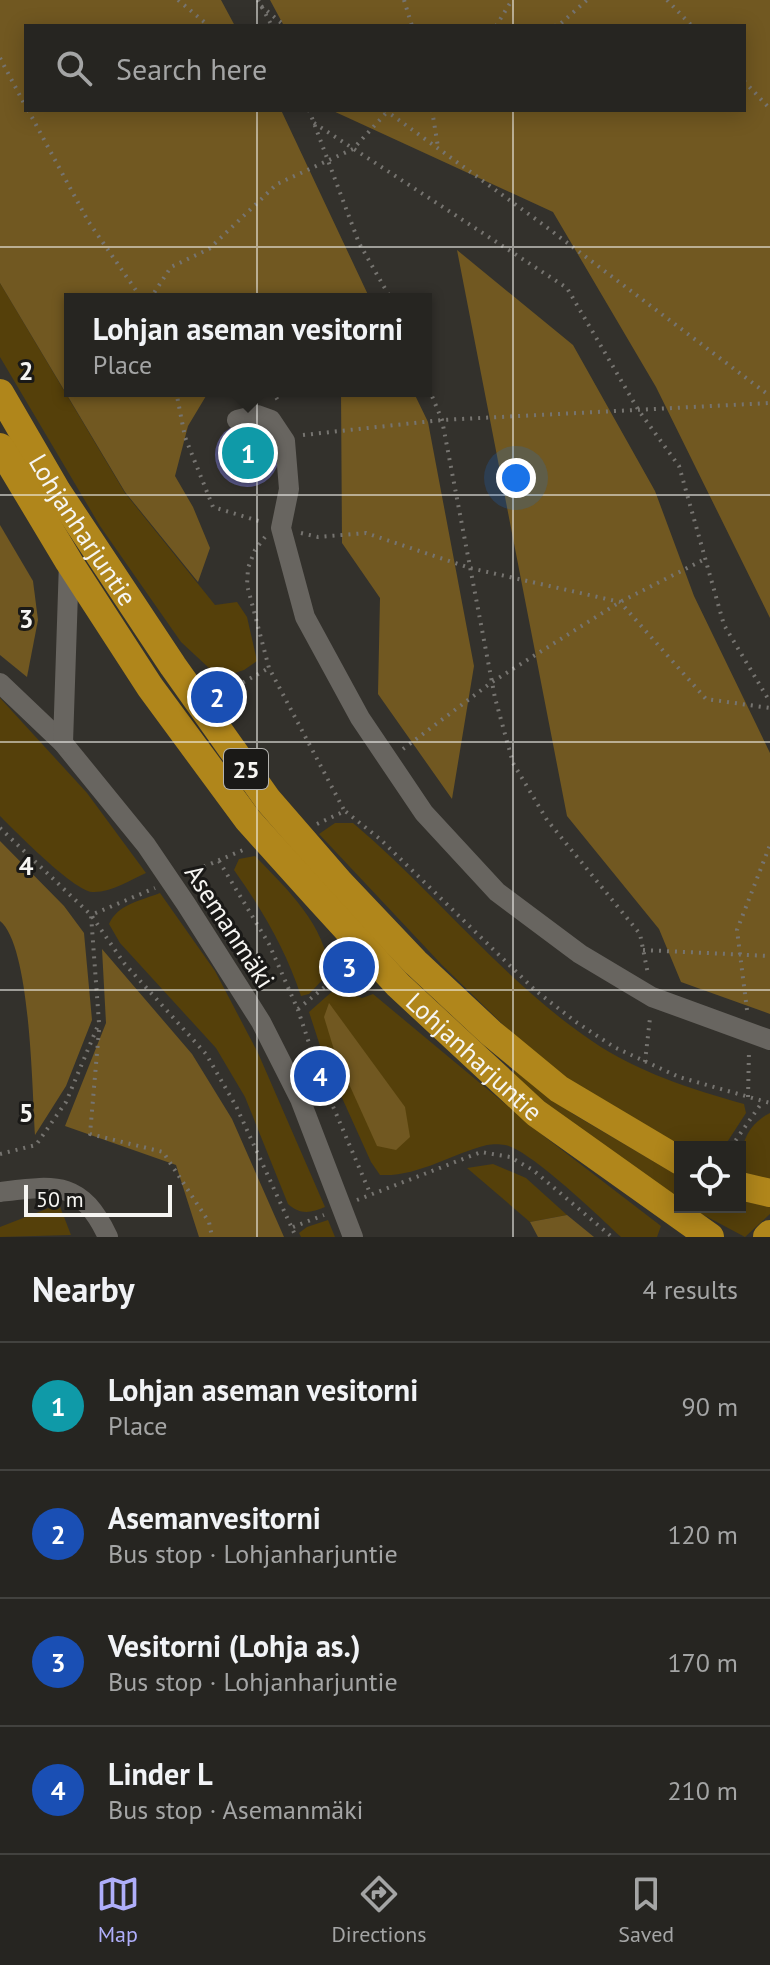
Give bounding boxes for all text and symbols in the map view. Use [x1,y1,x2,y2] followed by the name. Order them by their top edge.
[24,24,746,112] search box
[52,46,96,90] icon: search
[116,49,267,88] text: Search here
[64,293,432,397] popup
[93,309,403,348] text: Lohjan aseman vesitorni
[93,348,152,381] text: Place
[19,354,33,387] text: 2
[222,423,274,483] pin: 1
[22,448,145,612] street label: Lohjanharjuntie
[496,458,536,498] your location
[19,602,33,635] text: 3
[191,667,243,727] pin: 2
[224,749,268,789] road number: 25
[19,849,34,882] text: 4
[178,858,282,994] street label: Asemanmäki
[323,937,375,997] pin: 3
[400,985,550,1128] street label: Lohjanharjuntie
[294,1046,346,1106] pin: 4
[19,1096,33,1129] text: 5
[674,1141,746,1213] map controls
[674,1141,746,1213] button: locate
[24,1181,172,1217] scale bar
[36,1185,84,1213] text: 50 m
[32,1267,134,1311] text: Nearby
[643,1273,738,1306] text: 4 results
[108,1370,418,1409] text: Lohjan aseman vesitorni
[51,1390,65,1423] text: 1
[682,1390,738,1423] text: 90 m
[108,1409,167,1442] text: Place
[108,1498,321,1537] text: Asemanvesitorni
[51,1518,65,1551] text: 2
[667,1518,738,1551] text: 120 m
[108,1537,398,1570] text: Bus stop · Lohjanharjuntie
[108,1626,361,1665] text: Vesitorni (Lohja as.)
[51,1646,65,1679] text: 3
[667,1646,738,1679] text: 170 m
[108,1665,398,1698] text: Bus stop · Lohjanharjuntie
[108,1754,213,1793] text: Linder L
[51,1774,65,1807] text: 4
[667,1774,738,1807] text: 210 m
[108,1793,364,1826] text: Bus stop · Asemanmäki
[96,1872,140,1948] tab: Map
[331,1872,427,1948] tab: Directions
[618,1872,674,1948] tab: Saved

